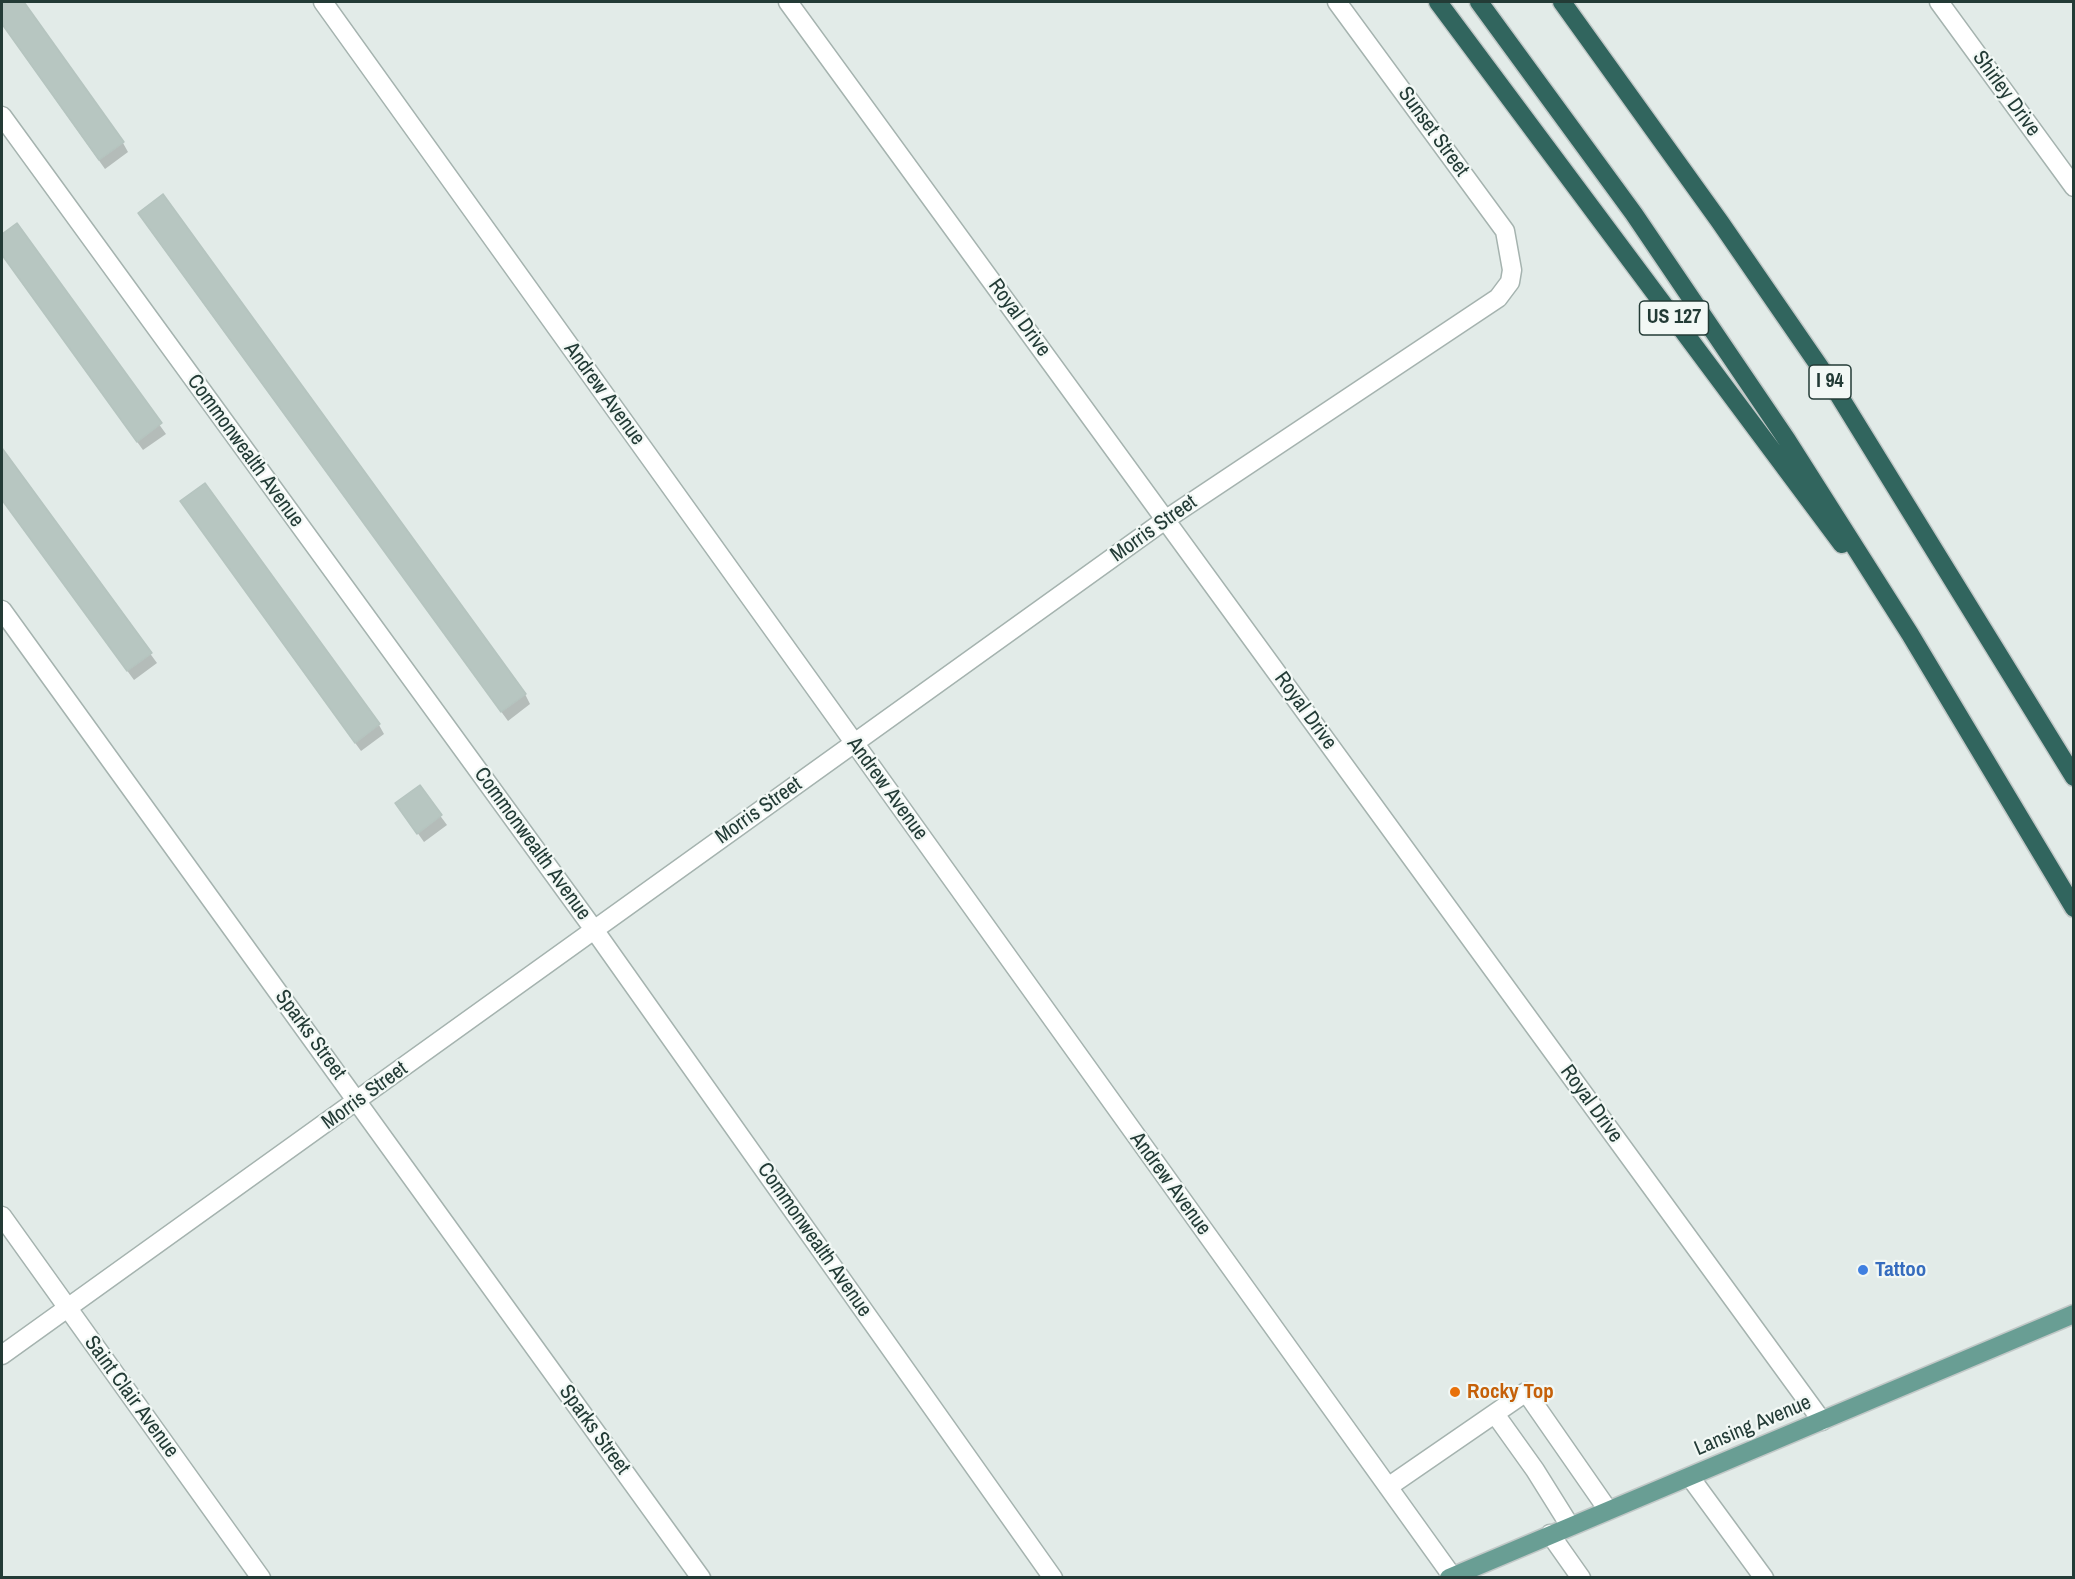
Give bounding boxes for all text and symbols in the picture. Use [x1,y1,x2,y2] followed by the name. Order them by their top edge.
[1967,46,2045,142] street label: Shirley Drive
[1392,82,1474,182] street label: Sunset Street
[982,274,1056,362] street label: Royal Drive
[1640,301,1708,335] road number: US 127
[558,338,650,450] street label: Andrew Avenue
[1809,365,1851,399] road number: I 94
[181,370,309,532] street label: Commonwealth Avenue
[1106,490,1202,568] street label: Morris Street
[1268,667,1342,755] street label: Royal Drive
[841,733,933,845] street label: Andrew Avenue
[468,763,596,925] street label: Commonwealth Avenue
[711,772,807,850] street label: Morris Street
[269,985,351,1085] street label: Sparks Street
[317,1057,413,1135] street label: Morris Street
[1554,1060,1628,1148] street label: Royal Drive
[1124,1128,1216,1240] street label: Andrew Avenue
[751,1158,877,1322] street label: Commonwealth Avenue
[1875,1257,1926,1283] place label: Tattoo
[1856,1263,1870,1277] marker: Tattoo
[78,1331,184,1463] street label: Saint Clair Avenue
[1467,1379,1554,1405] place label: Rocky Top
[553,1380,635,1480] street label: Sparks Street
[1448,1385,1462,1399] marker: Rocky Top
[1691,1390,1815,1462] street label: Lansing Avenue

